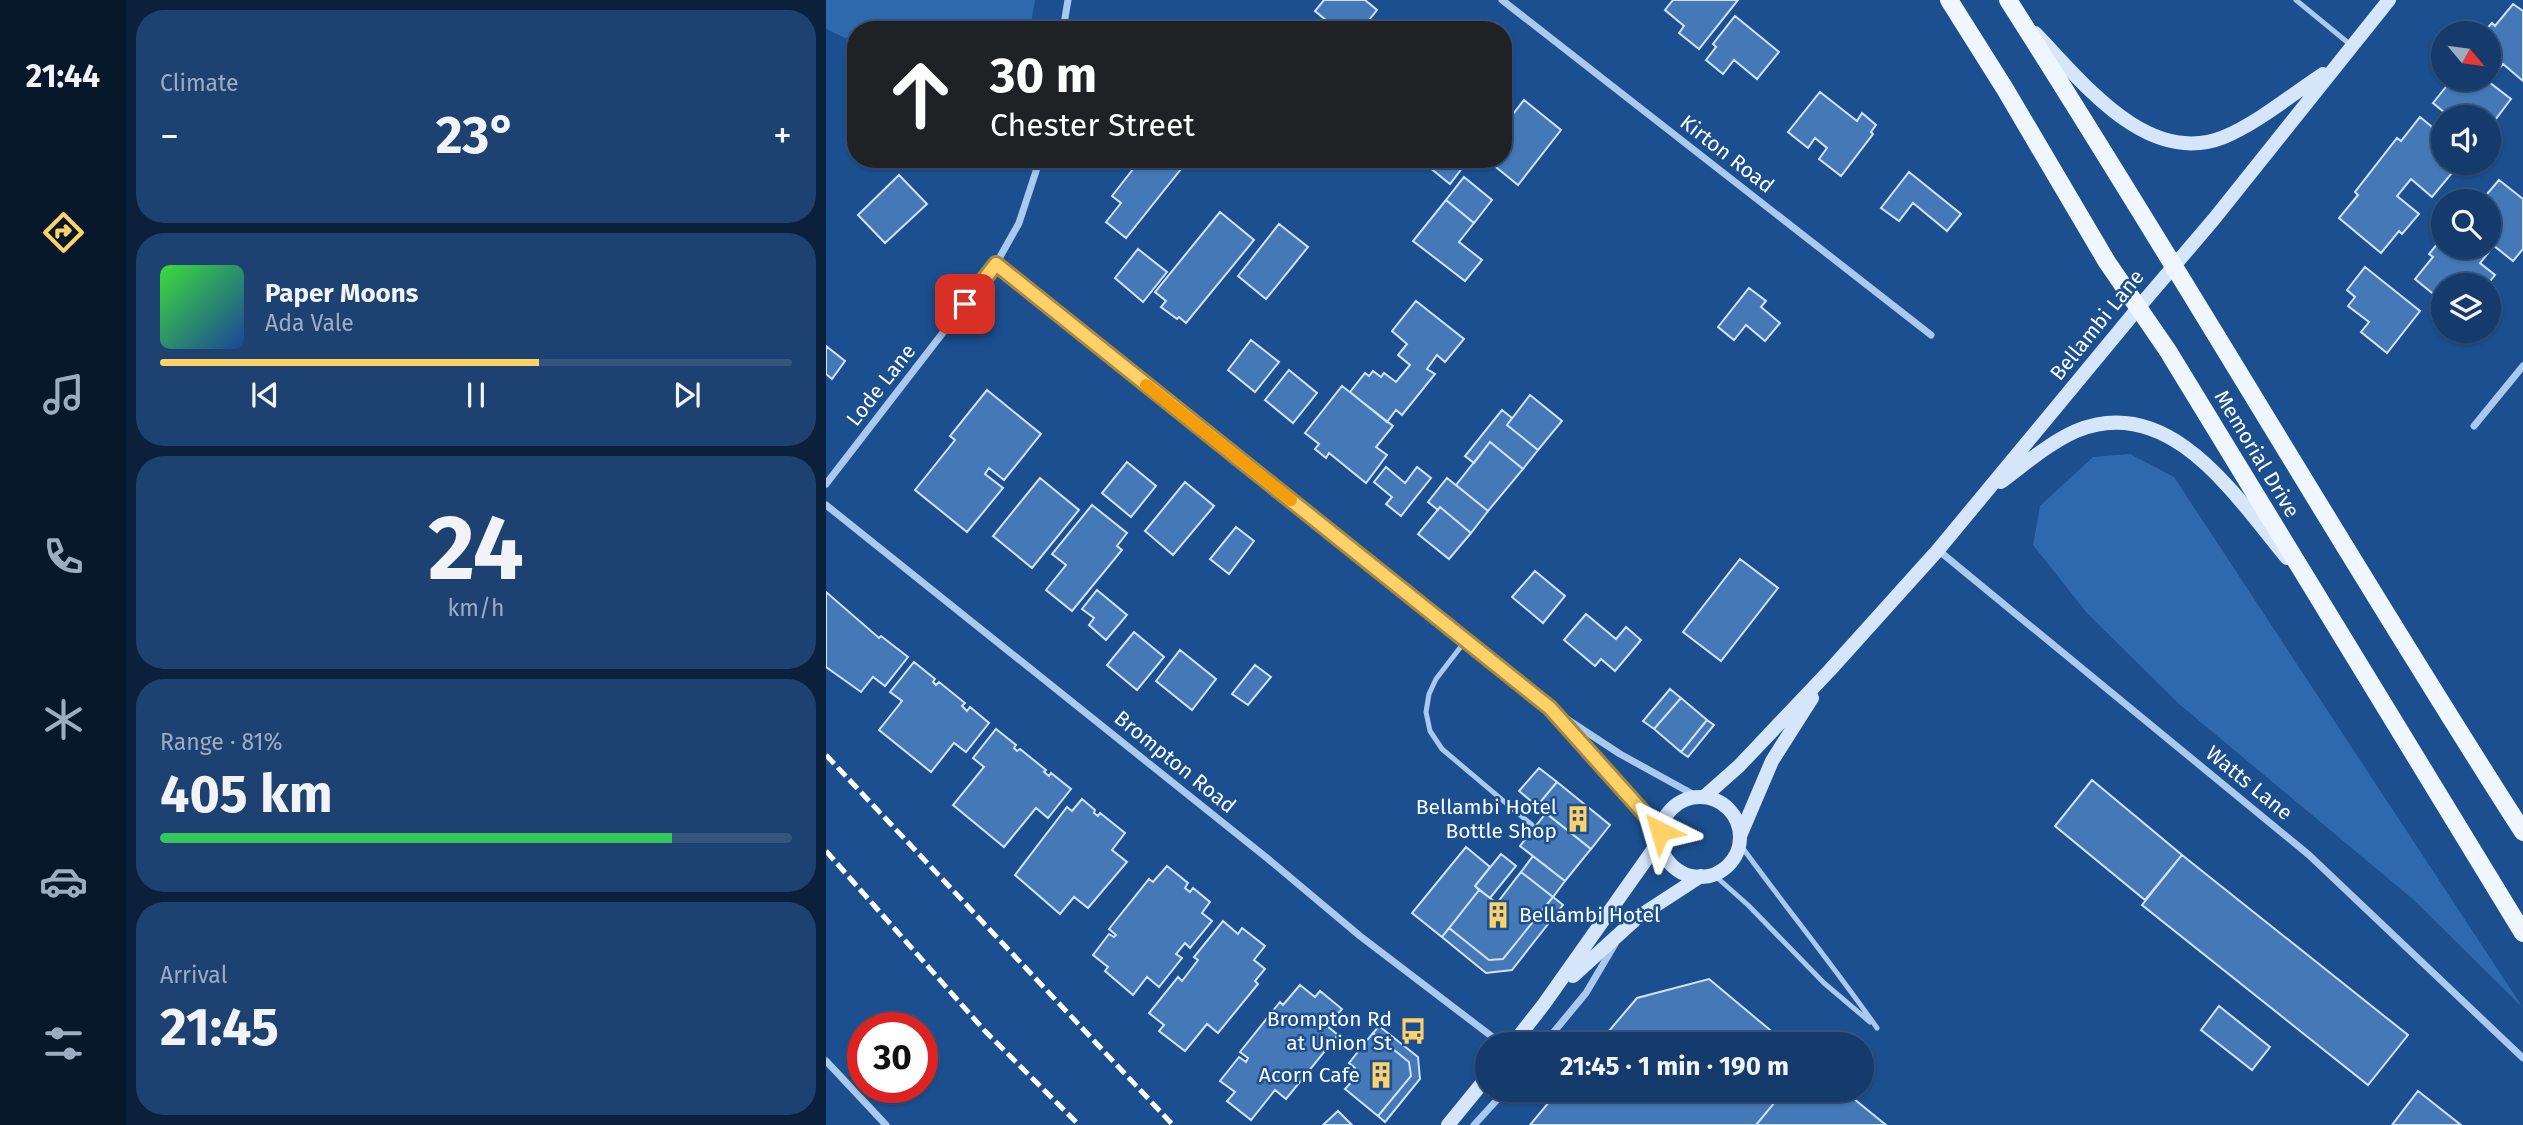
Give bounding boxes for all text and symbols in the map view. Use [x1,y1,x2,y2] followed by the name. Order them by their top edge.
[2431,21,2501,91] north arrow
[2431,21,2501,343] map controls
[990,46,1097,105] text: 30 m
[875,49,966,140] icon: ahead
[26,57,100,95] text: 21:44
[160,69,239,97] text: Climate
[436,104,516,167] text: 23°
[2431,105,2501,175] button: sound
[990,106,1195,144] text: Chester Street
[1675,109,1779,199] street label: Kirton Road
[160,113,179,159] text: −
[773,113,792,159] text: +
[2431,189,2501,259] button: search
[39,208,88,257] icon: directions
[2044,264,2150,386] street label: Bellambi Lane
[2431,273,2501,343] button: layers
[935,274,995,334] pin
[265,278,418,309] text: Paper Moons
[946,285,984,323] icon: arrive
[265,309,354,337] text: Ada Vale
[841,339,921,431] street label: Lode Lane
[39,370,88,419] icon: music
[246,376,284,414] icon: previous
[457,376,495,414] icon: pause
[668,376,706,414] icon: next
[2209,385,2305,523] street label: Memorial Drive
[428,494,524,603] text: 24
[39,532,88,581] icon: phone
[448,594,504,622] text: km/h
[39,695,88,744] icon: climate
[1109,705,1241,819] street label: Brompton Road
[160,728,282,756] text: Range · 81%
[2200,740,2298,826] street label: Watts Lane
[160,763,333,826] text: 405 km
[1416,794,1557,844] place label: Bellambi Hotel Bottle Shop
[1623,794,1697,868] position arrow
[1563,804,1593,834] building icon: Bellambi Hotel Bottle Shop
[39,857,88,906] icon: car
[1483,900,1513,930] building icon: Bellambi Hotel
[1519,902,1660,928] place label: Bellambi Hotel
[160,961,227,989] text: Arrival
[160,996,279,1059] text: 21:45
[1267,1006,1392,1056] place label: Brompton Rd at Union St
[847,1012,938,1103] speed limit sign: 30
[1398,1016,1428,1046] bus stop icon: Brompton Rd at Union St
[39,1019,88,1068] icon: filters
[1560,1051,1789,1082] text: 21:45 · 1 min · 190 m
[1366,1060,1396,1090] building icon: Acorn Cafe
[1259,1062,1360,1088] place label: Acorn Cafe

